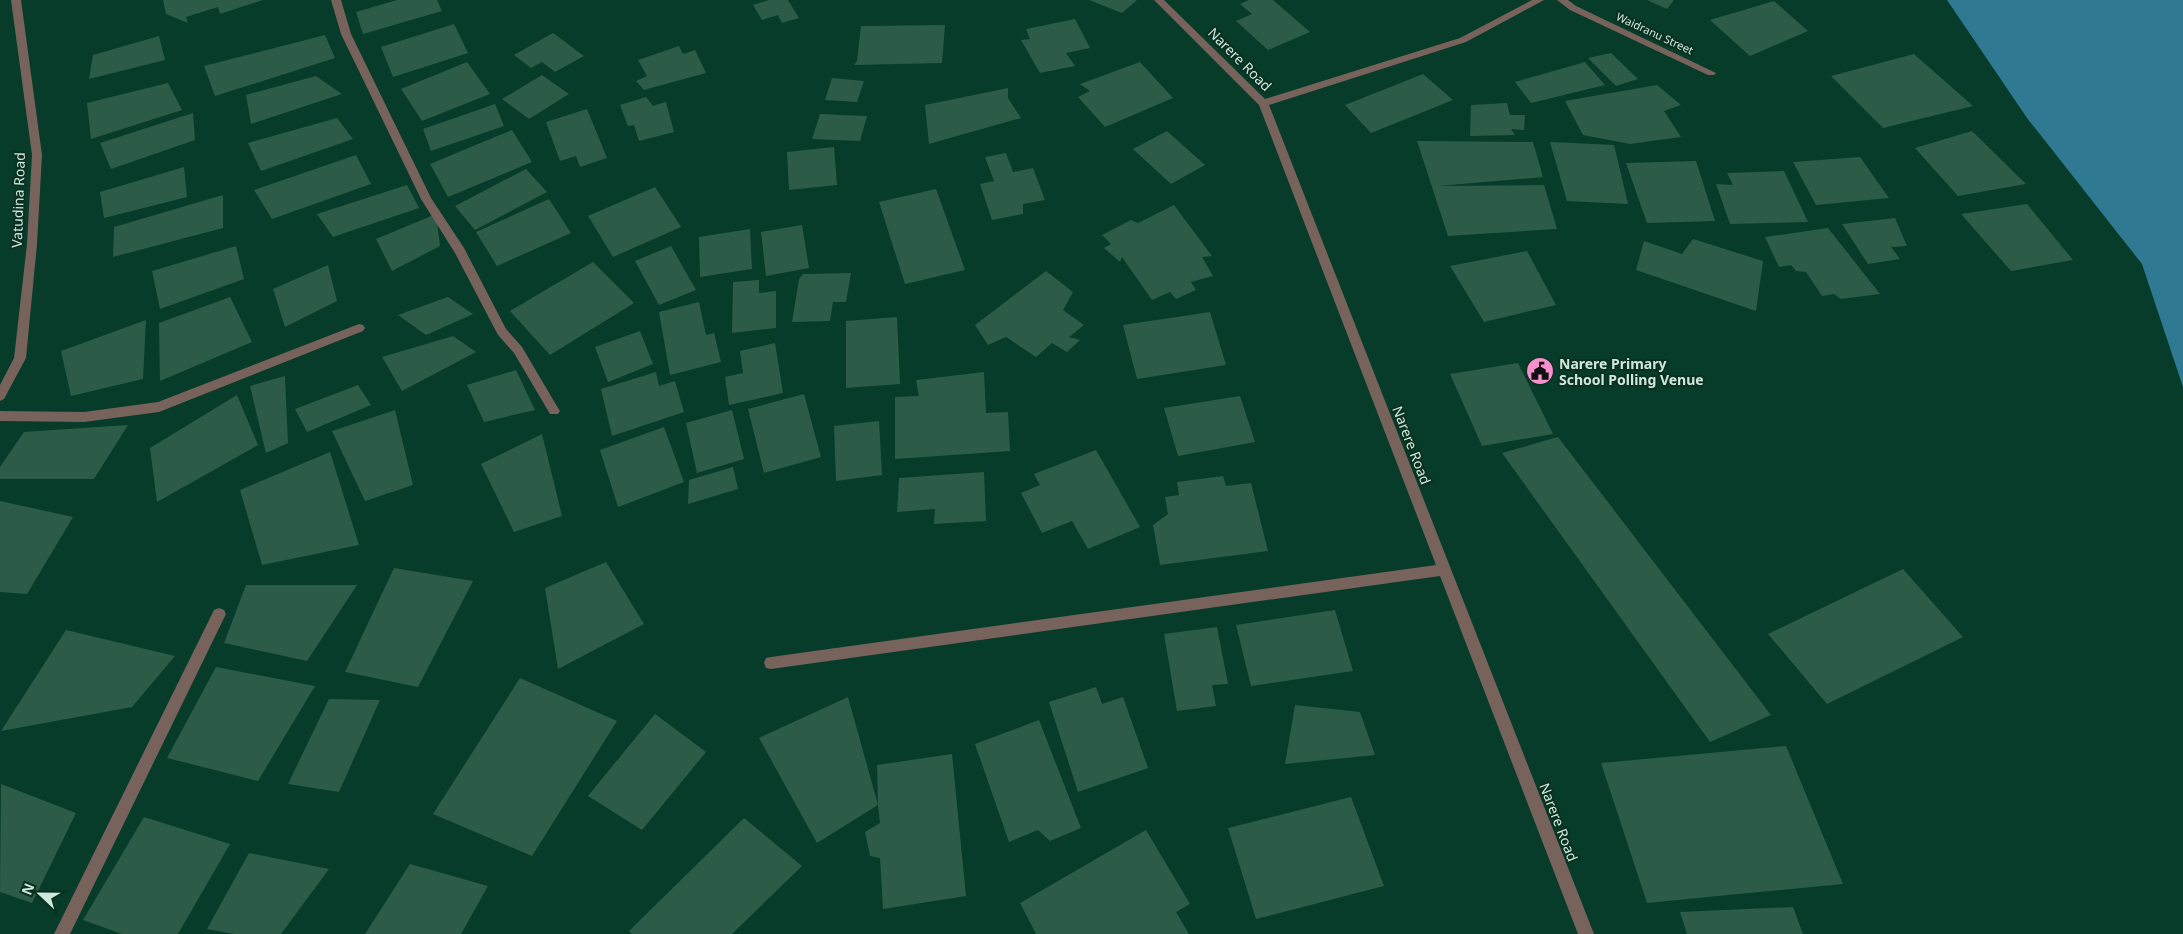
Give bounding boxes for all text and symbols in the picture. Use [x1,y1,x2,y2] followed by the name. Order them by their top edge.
[1614,9,1696,57] street label: Waidranu Street
[1204,23,1276,95] street label: Narere Road
[7,152,29,248] street label: Vatudina Road
[1559,354,1704,389] place label: Narere Primary School Polling Venue
[1525,356,1555,386] public building icon: Narere Primary School Polling Venue
[1388,403,1436,487] street label: Narere Road
[1535,780,1583,864] street label: Narere Road
[15,869,65,919] north arrow
[17,880,38,898] text: N

